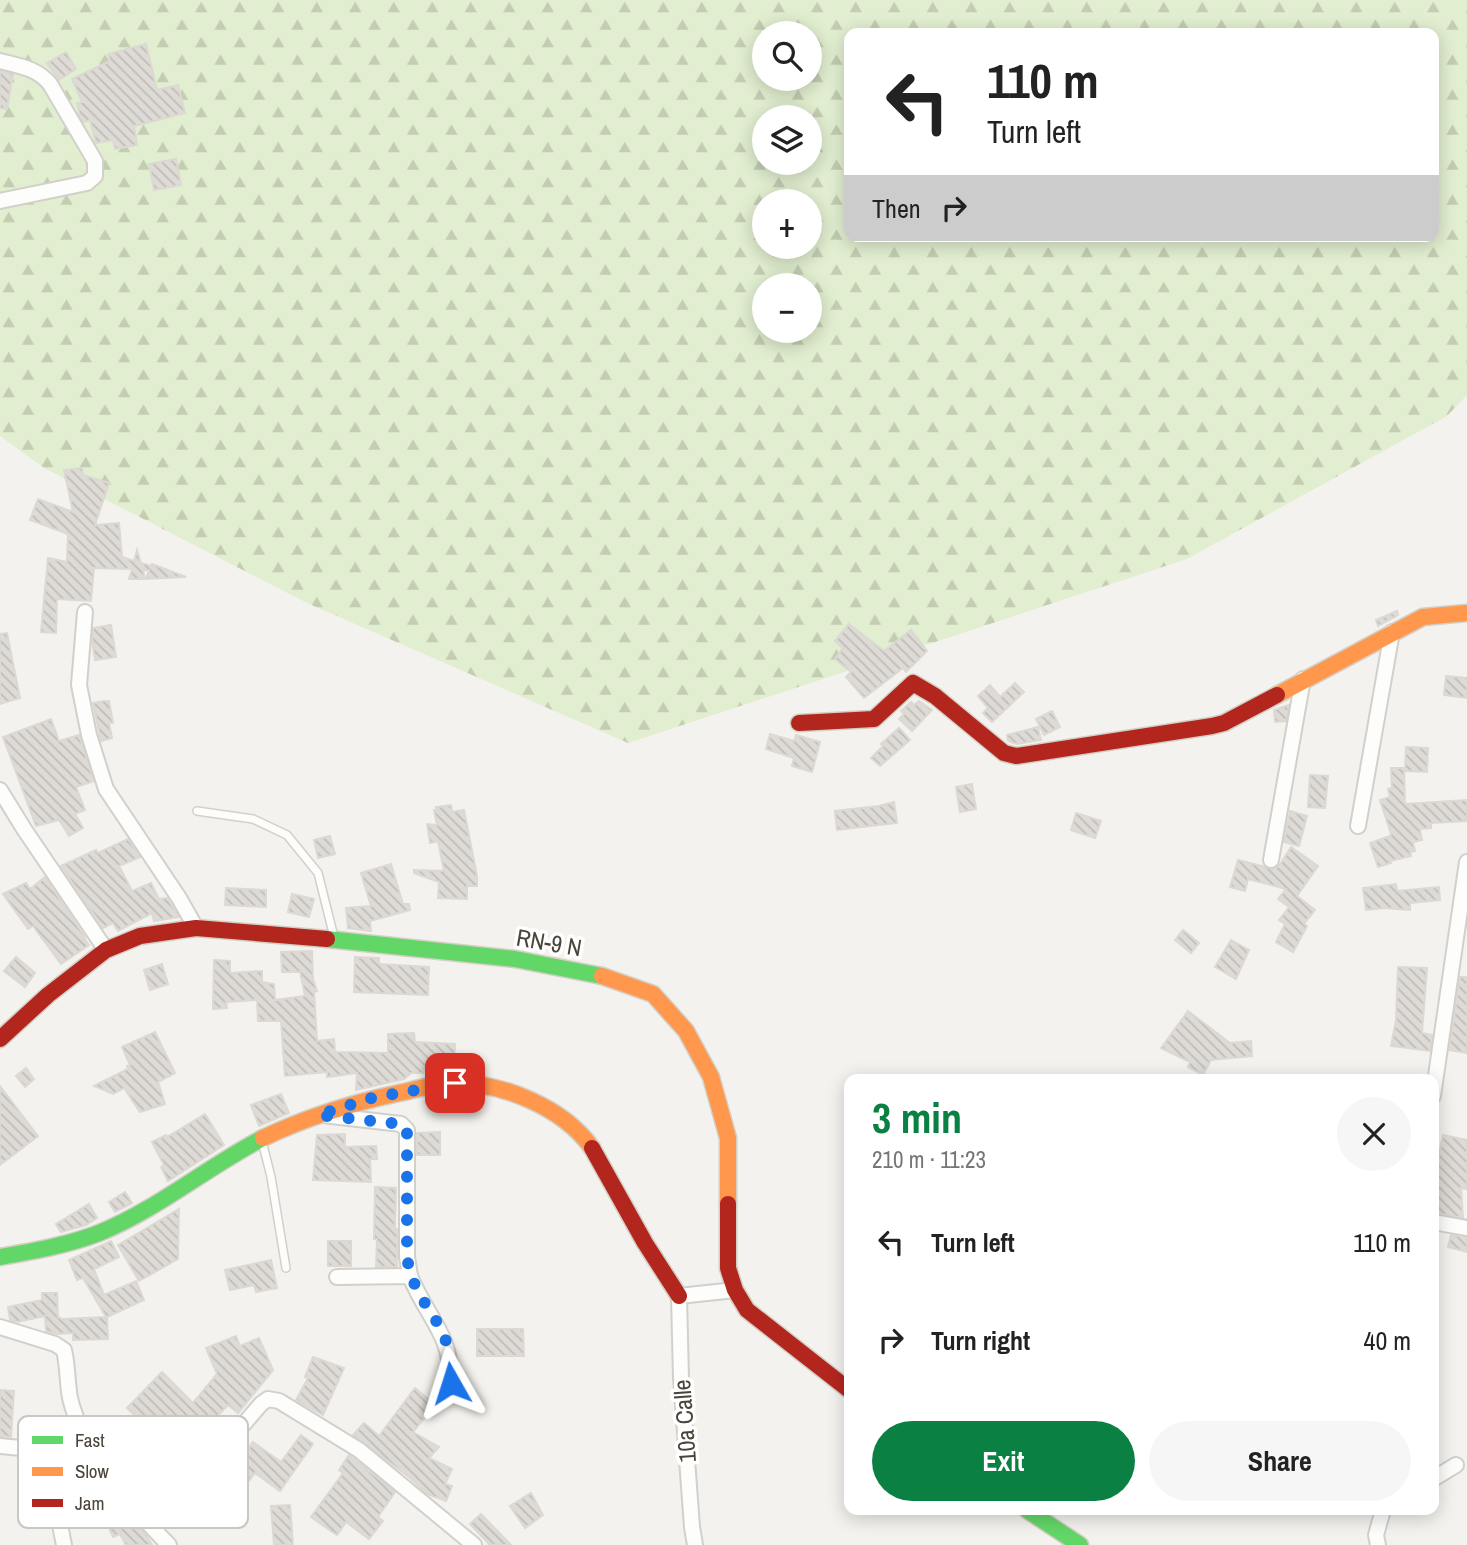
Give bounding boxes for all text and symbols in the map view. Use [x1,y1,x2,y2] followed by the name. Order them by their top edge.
[752,21,822,343] map controls
[752,21,822,91] button: search
[987,47,1099,113] text: 110 m
[872,56,963,147] icon: left
[752,105,822,175] button: layers
[987,110,1081,153] text: Turn left
[752,189,822,259] button: +
[935,189,973,227] icon: right
[872,191,921,226] text: Then
[752,273,822,343] button: −
[514,921,584,963] street label: RN-9 N
[425,1053,485,1113] pin
[436,1064,474,1102] icon: arrive
[872,1090,962,1146] text: 3 min
[1337,1097,1411,1171] button: close
[872,1144,986,1175] text: 210 m · 11:23
[872,1223,910,1261] icon: left
[931,1225,1015,1260] text: Turn left
[1353,1225,1411,1260] text: 110 m
[872,1321,910,1359] icon: right
[931,1323,1030,1358] text: Turn right
[1364,1323,1411,1358] text: 40 m
[414,1346,488,1420] position arrow
[665,1378,703,1464] street label: 10a Calle
[18,1416,248,1528] legend
[872,1421,1135,1501] button: Exit
[1149,1421,1411,1501] button: Share
[75,1427,105,1453] text: Fast
[75,1458,110,1484] text: Slow
[75,1490,104,1516] text: Jam

